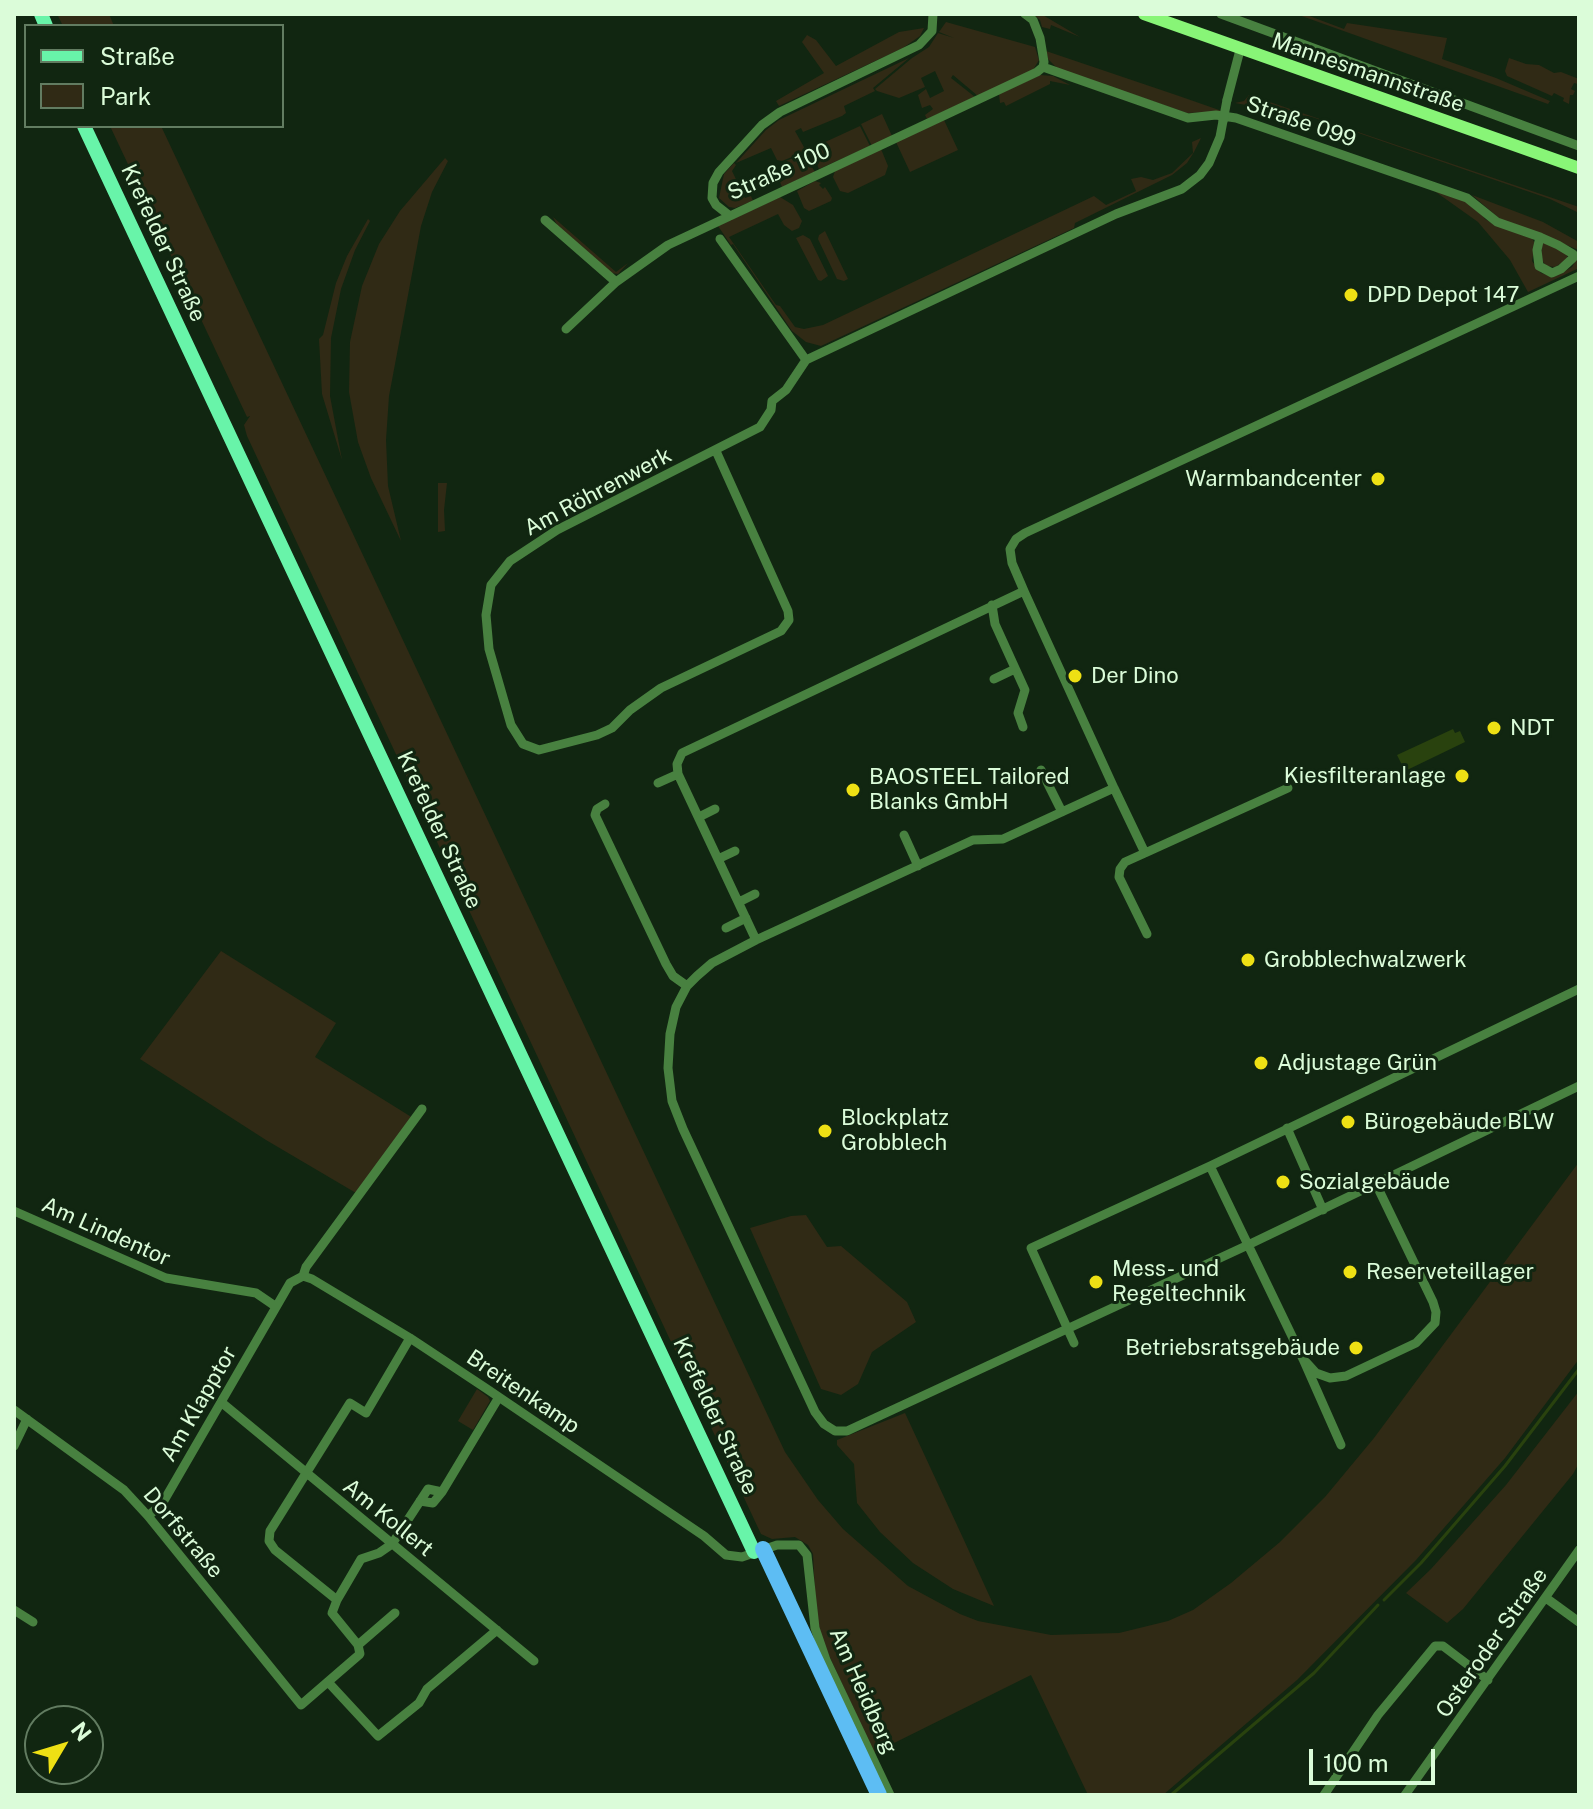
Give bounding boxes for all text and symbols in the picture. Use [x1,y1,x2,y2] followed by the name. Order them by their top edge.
[24,24,284,128] legend
[1268,28,1468,118] street label: Mannesmannstraße
[100,42,175,70] text: Straße
[100,82,151,110] text: Park
[1242,91,1360,153] street label: Straße 099
[724,138,834,206] street label: Straße 100
[115,160,211,326] street label: Krefelder Straße
[1367,282,1520,308] place label: DPD Depot 147
[1342,286,1360,304] marker: DPD Depot 147
[520,442,676,542] street label: Am Röhrenwerk
[1185,466,1362,492] place label: Warmbandcenter
[1369,470,1387,488] marker: Warmbandcenter
[1091,663,1179,689] place label: Der Dino
[1066,667,1084,685] marker: Der Dino
[1510,715,1554,741] place label: NDT
[1485,719,1503,737] marker: NDT
[391,747,487,913] street label: Krefelder Straße
[1284,763,1446,789] place label: Kiesfilteranlage
[869,764,1070,816] place label: BAOSTEEL Tailored Blanks GmbH
[1453,767,1471,785] marker: Kiesfilteranlage
[844,781,862,799] marker: BAOSTEEL Tailored Blanks GmbH
[1264,947,1467,973] place label: Grobblechwalzwerk
[1239,951,1257,969] marker: Grobblechwalzwerk
[1277,1050,1437,1076] place label: Adjustage Grün
[1252,1054,1270,1072] marker: Adjustage Grün
[841,1105,949,1156] place label: Blockplatz Grobblech
[1364,1109,1554,1135] place label: Bürogebäude BLW
[1339,1113,1357,1131] marker: Bürogebäude BLW
[816,1122,834,1140] marker: Blockplatz Grobblech
[1299,1169,1450,1195] place label: Sozialgebäude
[1274,1173,1292,1191] marker: Sozialgebäude
[38,1192,174,1272] street label: Am Lindentor
[1112,1256,1246,1308] place label: Mess- und Regeltechnik
[1366,1259,1534,1285] place label: Reserveteillager
[1341,1263,1359,1281] marker: Reserveteillager
[1087,1273,1105,1291] marker: Mess- und Regeltechnik
[667,1333,763,1499] street label: Krefelder Straße
[1125,1335,1340,1361] place label: Betriebsratsgebäude
[1347,1339,1365,1357] marker: Betriebsratsgebäude
[155,1342,243,1466] street label: Am Klapptor
[461,1344,585,1440] street label: Breitenkamp
[338,1474,438,1562] street label: Am Kollert
[137,1482,229,1584] street label: Dorfstraße
[1431,1563,1553,1723] street label: Osteroder Straße
[823,1624,903,1758] street label: Am Heidberg
[24,1705,104,1785] north arrow
[66,1717,97,1746] text: N
[1313,1733,1439,1783] scale bar
[1323,1749,1389,1777] text: 100 m

